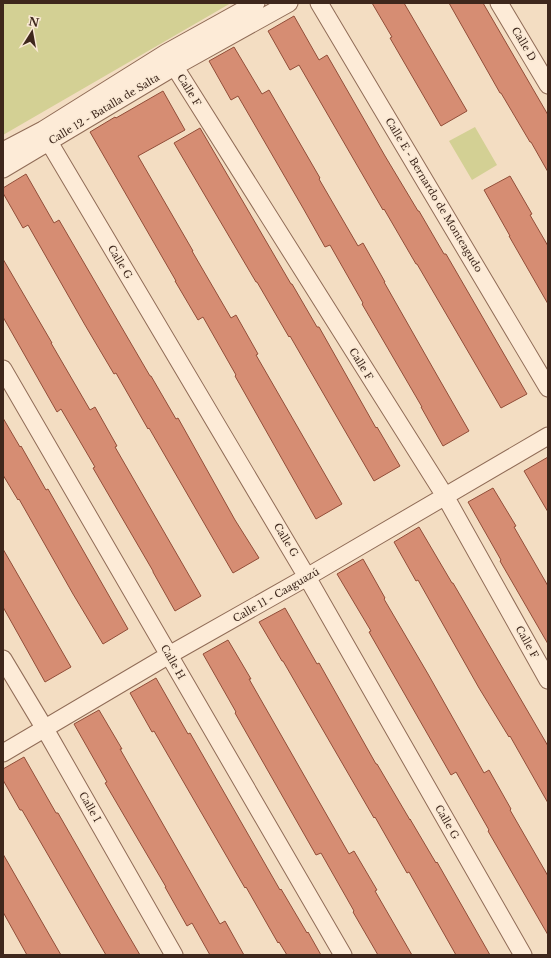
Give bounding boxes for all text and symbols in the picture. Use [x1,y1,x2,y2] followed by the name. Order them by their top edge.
[12,12,52,52] north arrow
[27,14,41,30] text: N
[509,25,539,64] street label: Calle D
[46,71,162,147] street label: Calle 12 - Batalla de Salta
[174,72,204,109] street label: Calle F
[383,115,486,275] street label: Calle E - Bernardo de Monteagudo
[105,243,135,282] street label: Calle G
[346,346,376,383] street label: Calle F
[271,521,301,560] street label: Calle G
[231,565,322,625] street label: Calle 11 - Caaguazú
[513,623,541,661] street label: Calle F
[158,642,188,682] street label: Calle H
[76,790,104,824] street label: Calle I
[432,803,462,842] street label: Calle G

